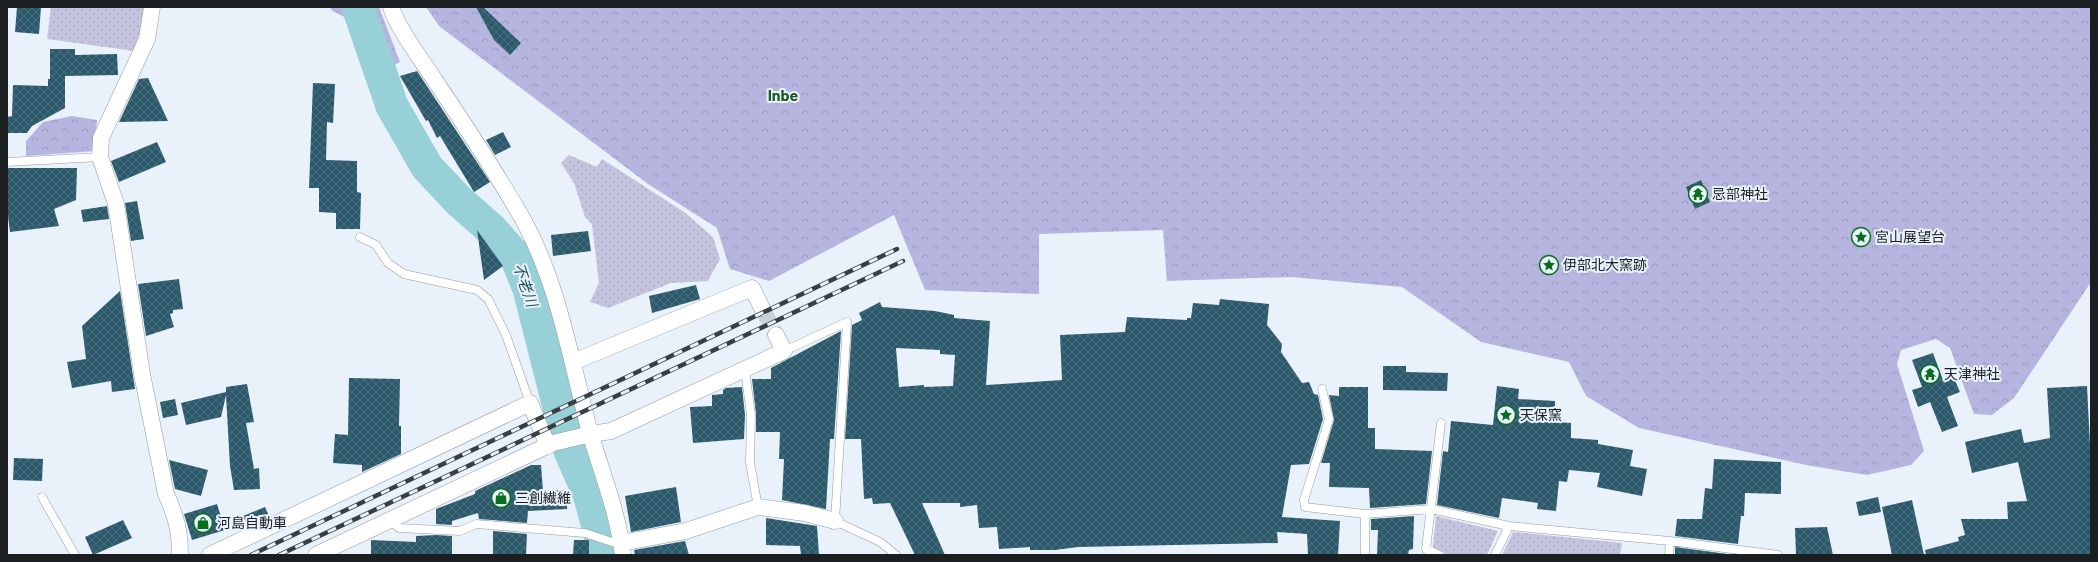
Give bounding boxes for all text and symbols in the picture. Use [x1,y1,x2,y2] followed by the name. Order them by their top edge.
[768,85,799,104] district label: Inbe
[1687,183,1709,205] temple icon: 忌部神社
[1712,185,1768,202] place label: 忌部神社
[1850,226,1872,248] place icon: 宮山展望台
[1875,228,1945,245] place label: 宮山展望台
[1538,254,1560,276] place icon: 伊部北大窯跡
[1563,256,1647,273] place label: 伊部北大窯跡
[510,260,542,311] water label: 不老川
[1919,363,1941,385] temple icon: 天津神社
[1944,365,2000,382] place label: 天津神社
[1495,404,1517,426] place icon: 天保窯
[1520,406,1562,423] place label: 天保窯
[490,487,512,509] shop icon: 三創繊維
[515,489,571,506] place label: 三創繊維
[192,512,214,534] shop icon: 河島自動車
[217,514,287,531] place label: 河島自動車

